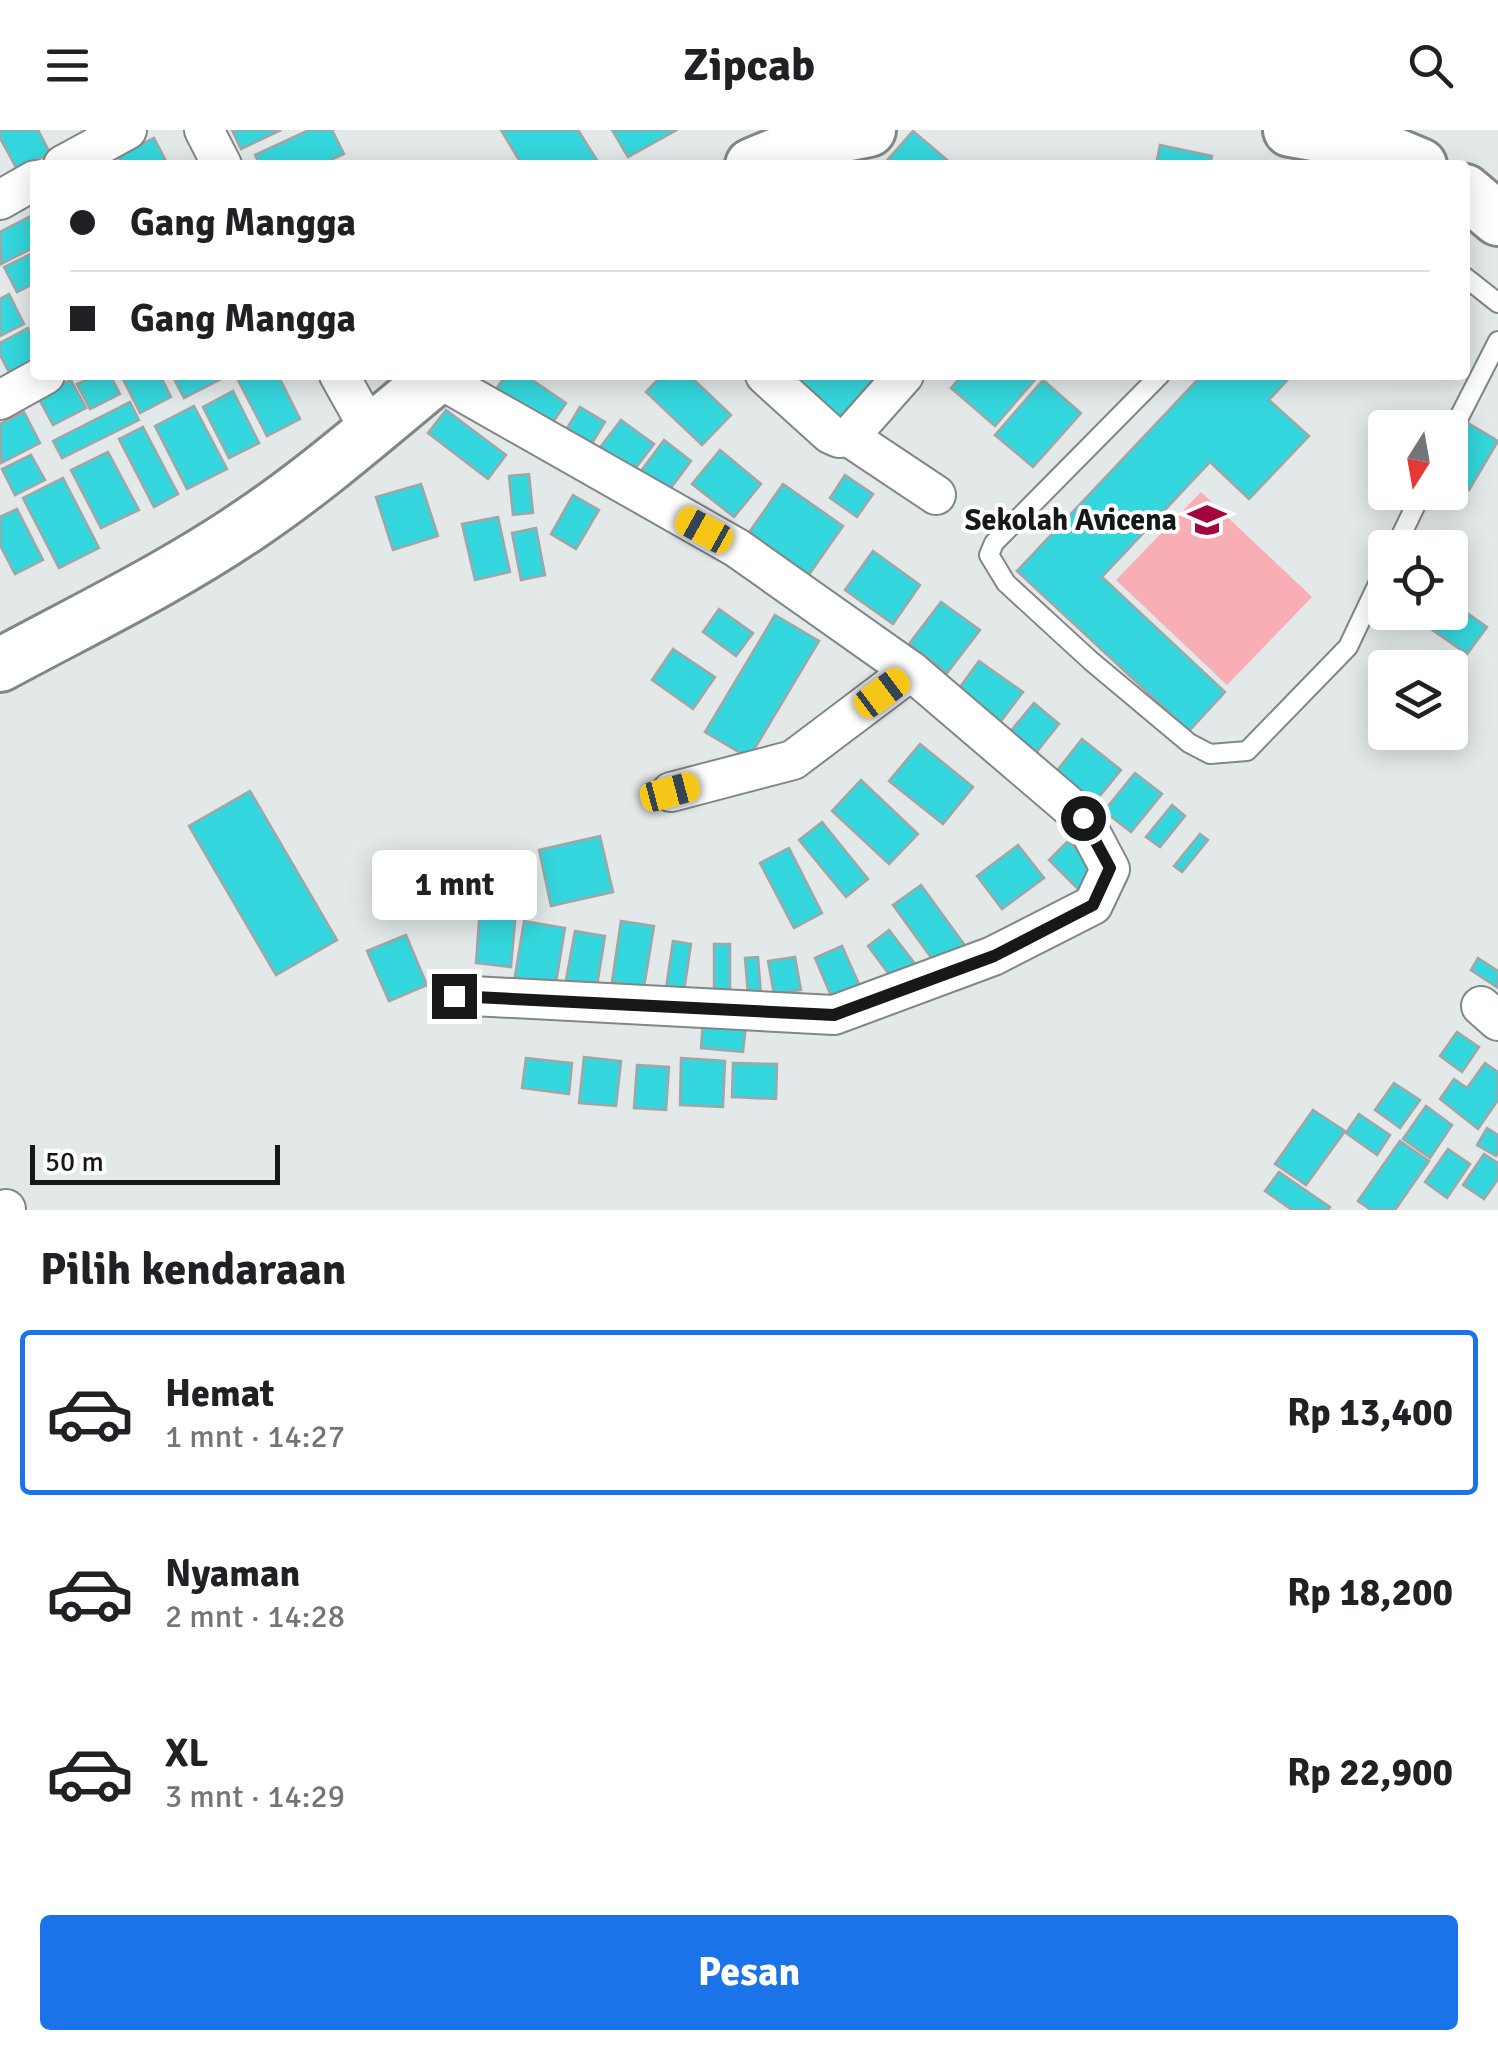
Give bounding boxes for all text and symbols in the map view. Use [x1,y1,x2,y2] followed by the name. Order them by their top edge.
[40,38,95,93] icon: menu
[683,38,815,93] text: Zipcab
[1403,38,1458,93] icon: search
[130,199,356,246] text: Gang Mangga
[130,295,356,342] text: Gang Mangga
[1368,410,1468,510] north arrow
[1368,410,1468,750] map controls
[1186,499,1228,541] school or university icon: Sekolah Avicena
[670,502,738,558] car
[965,502,1177,539] place label: Sekolah Avicena
[1368,530,1468,630] button: locate
[1368,650,1468,750] button: layers
[849,663,915,723] car
[637,770,703,814] car
[1061,796,1106,841] route start
[372,851,536,921] callout: 1 mnt
[415,865,494,904] text: 1 mnt
[432,974,477,1019] route end
[30,1140,280,1184] scale bar
[45,1145,104,1179] text: 50 m
[40,1242,346,1297] text: Pilih kendaraan
[45,1368,135,1458] icon: car
[165,1370,274,1417] text: Hemat
[1287,1389,1453,1436] text: Rp 13,400
[165,1417,345,1456] text: 1 mnt · 14:27
[45,1548,135,1638] icon: car
[165,1550,300,1597] text: Nyaman
[1287,1569,1453,1616] text: Rp 18,200
[165,1597,345,1636] text: 2 mnt · 14:28
[45,1728,135,1818] icon: car
[165,1730,208,1777] text: XL
[1287,1749,1453,1796] text: Rp 22,900
[165,1777,345,1816] text: 3 mnt · 14:29
[40,1915,1458,2030] button: Pesan

